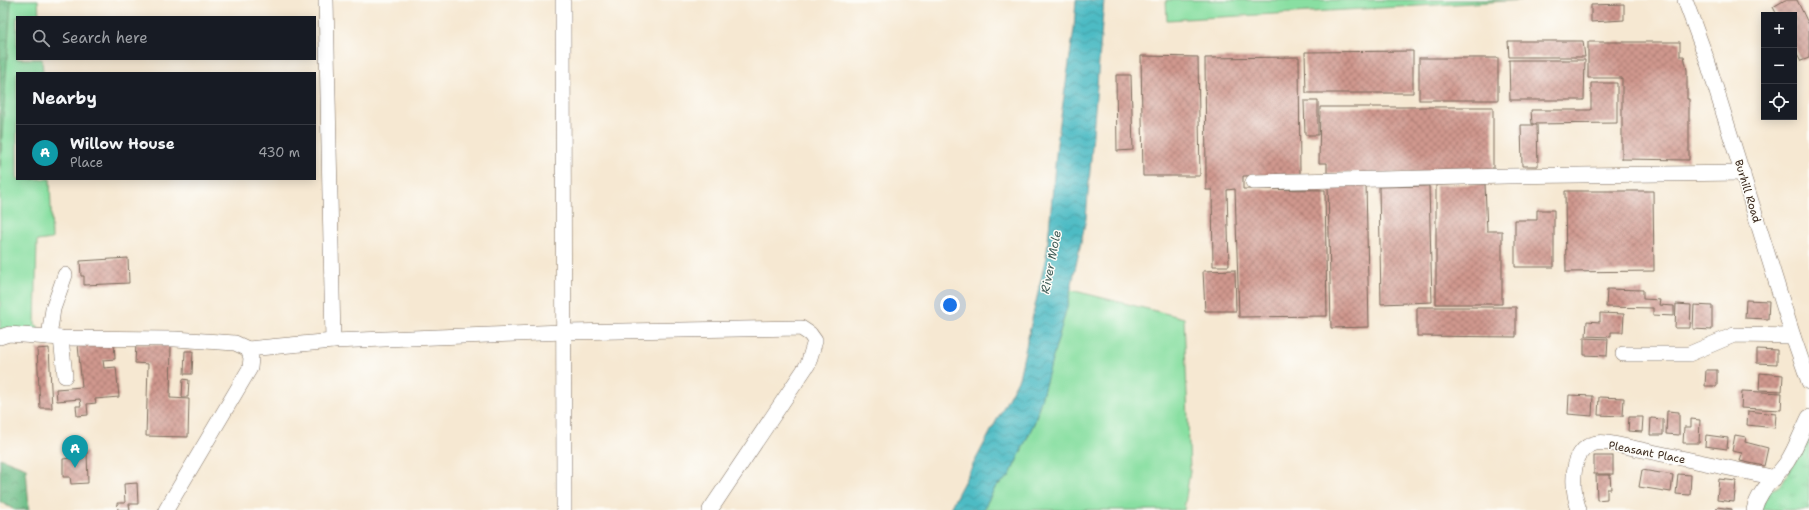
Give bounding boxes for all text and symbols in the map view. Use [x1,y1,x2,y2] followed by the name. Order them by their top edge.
[1761,12,1797,120] map controls
[1761,12,1797,48] button: +
[16,16,316,60] search box
[30,27,52,49] icon: search
[62,28,148,48] text: Search here
[1761,48,1797,84] button: −
[1761,84,1797,120] button: locate
[32,87,97,109] text: Nearby
[70,134,175,154] text: Willow House
[40,144,50,161] text: A
[258,144,300,161] text: 430 m
[70,154,103,171] text: Place
[1731,158,1764,225] street label: Burhill Road
[1037,229,1065,295] water label: River Mole
[940,295,960,315] your location
[62,435,88,468] pin: A
[1607,438,1687,467] street label: Pleasant Place

